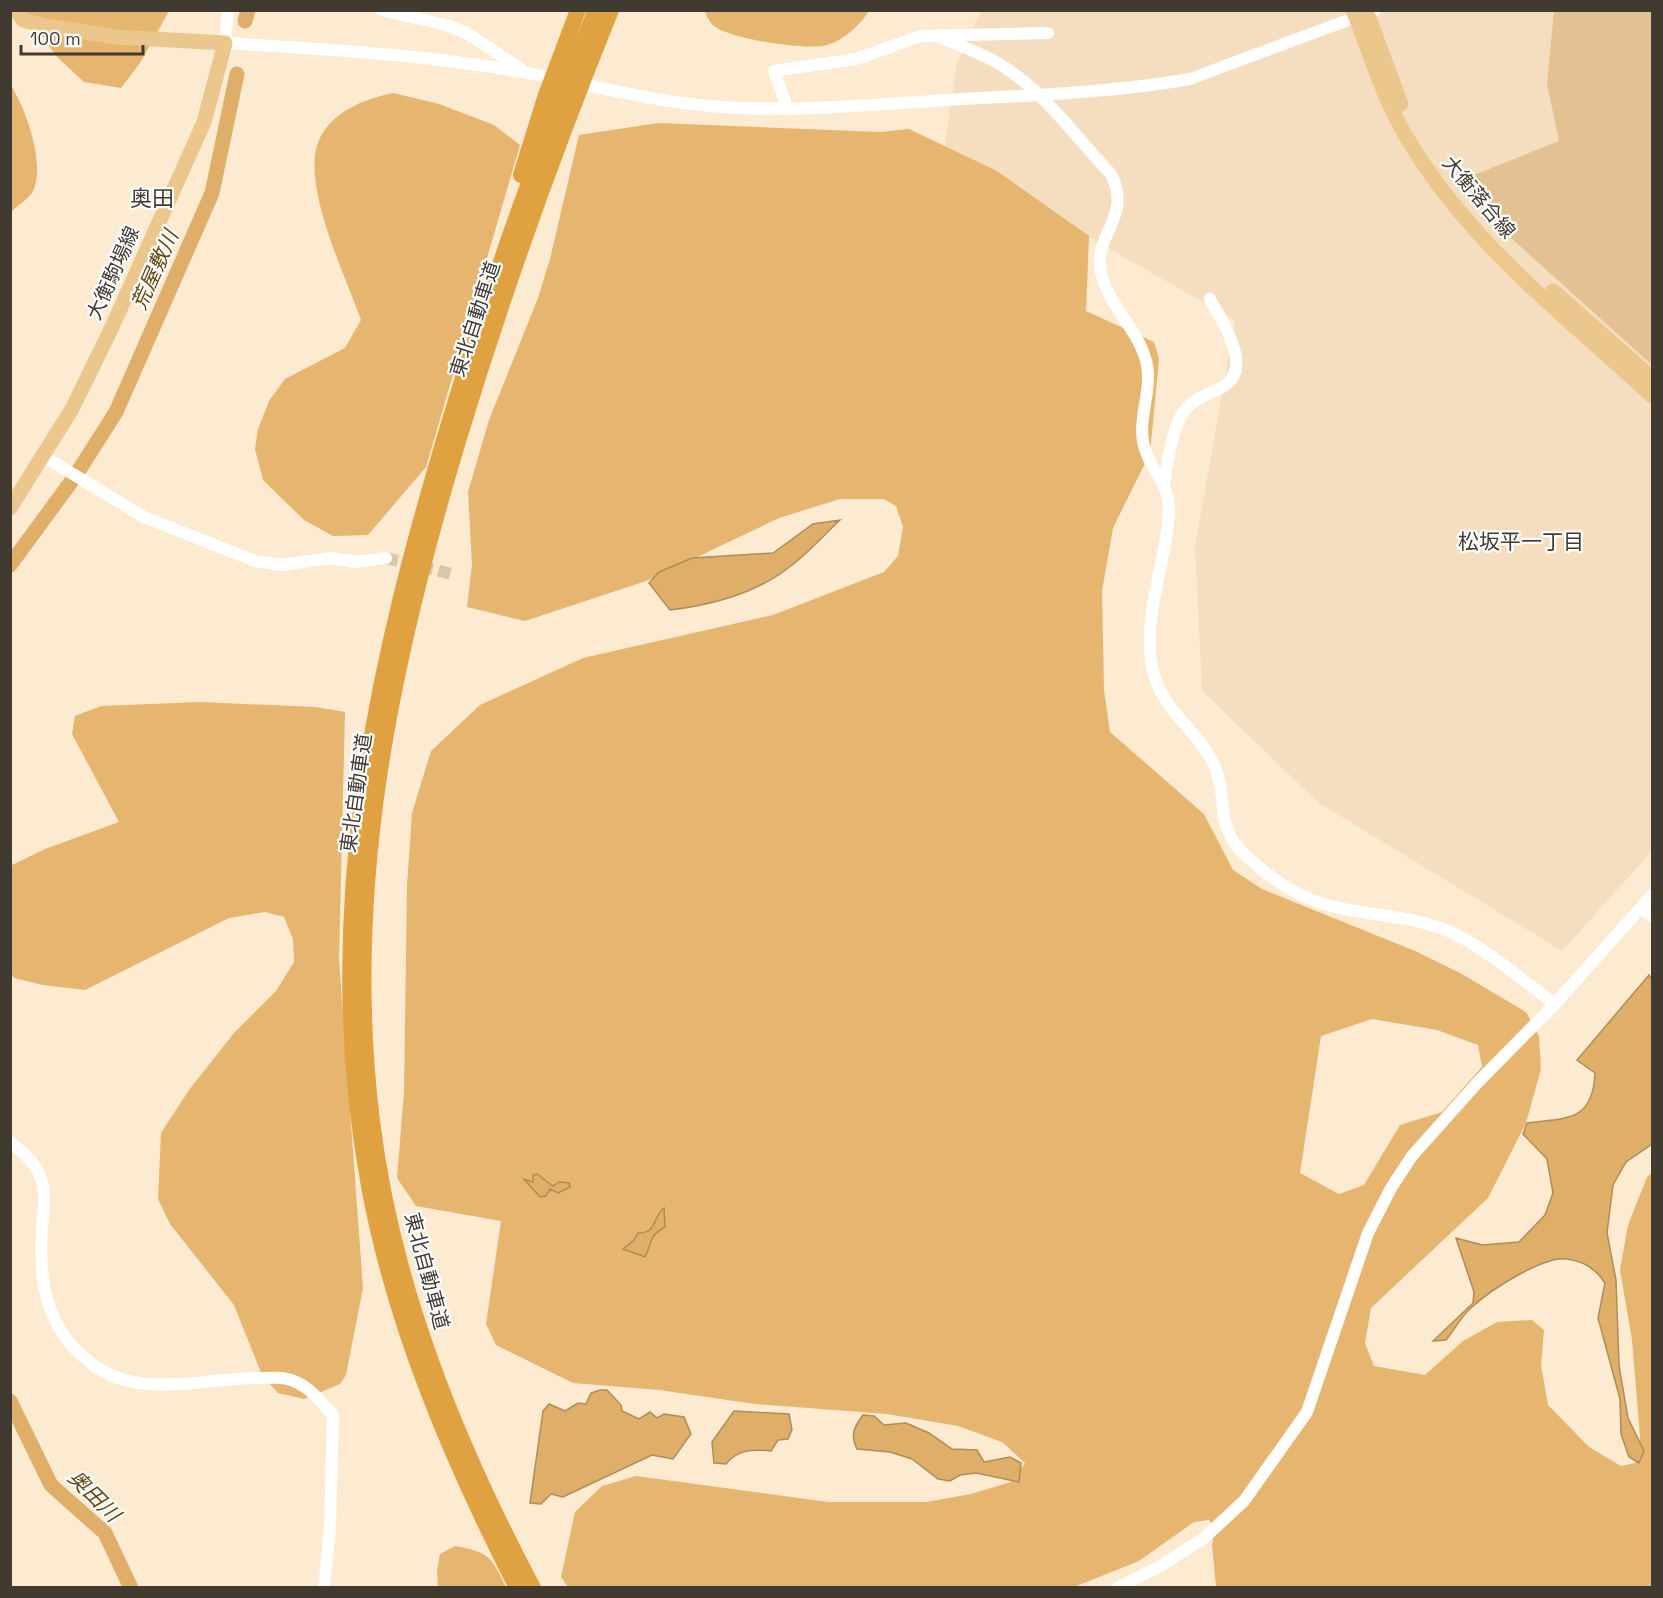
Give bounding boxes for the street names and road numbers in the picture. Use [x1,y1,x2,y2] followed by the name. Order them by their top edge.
[1437,150,1521,244] street label: 大衡落合線
[81,222,145,324] street label: 大衡駒場線
[444,258,506,380] street label: 東北自動車道
[335,732,377,854] street label: 東北自動車道
[399,1210,455,1332] street label: 東北自動車道

